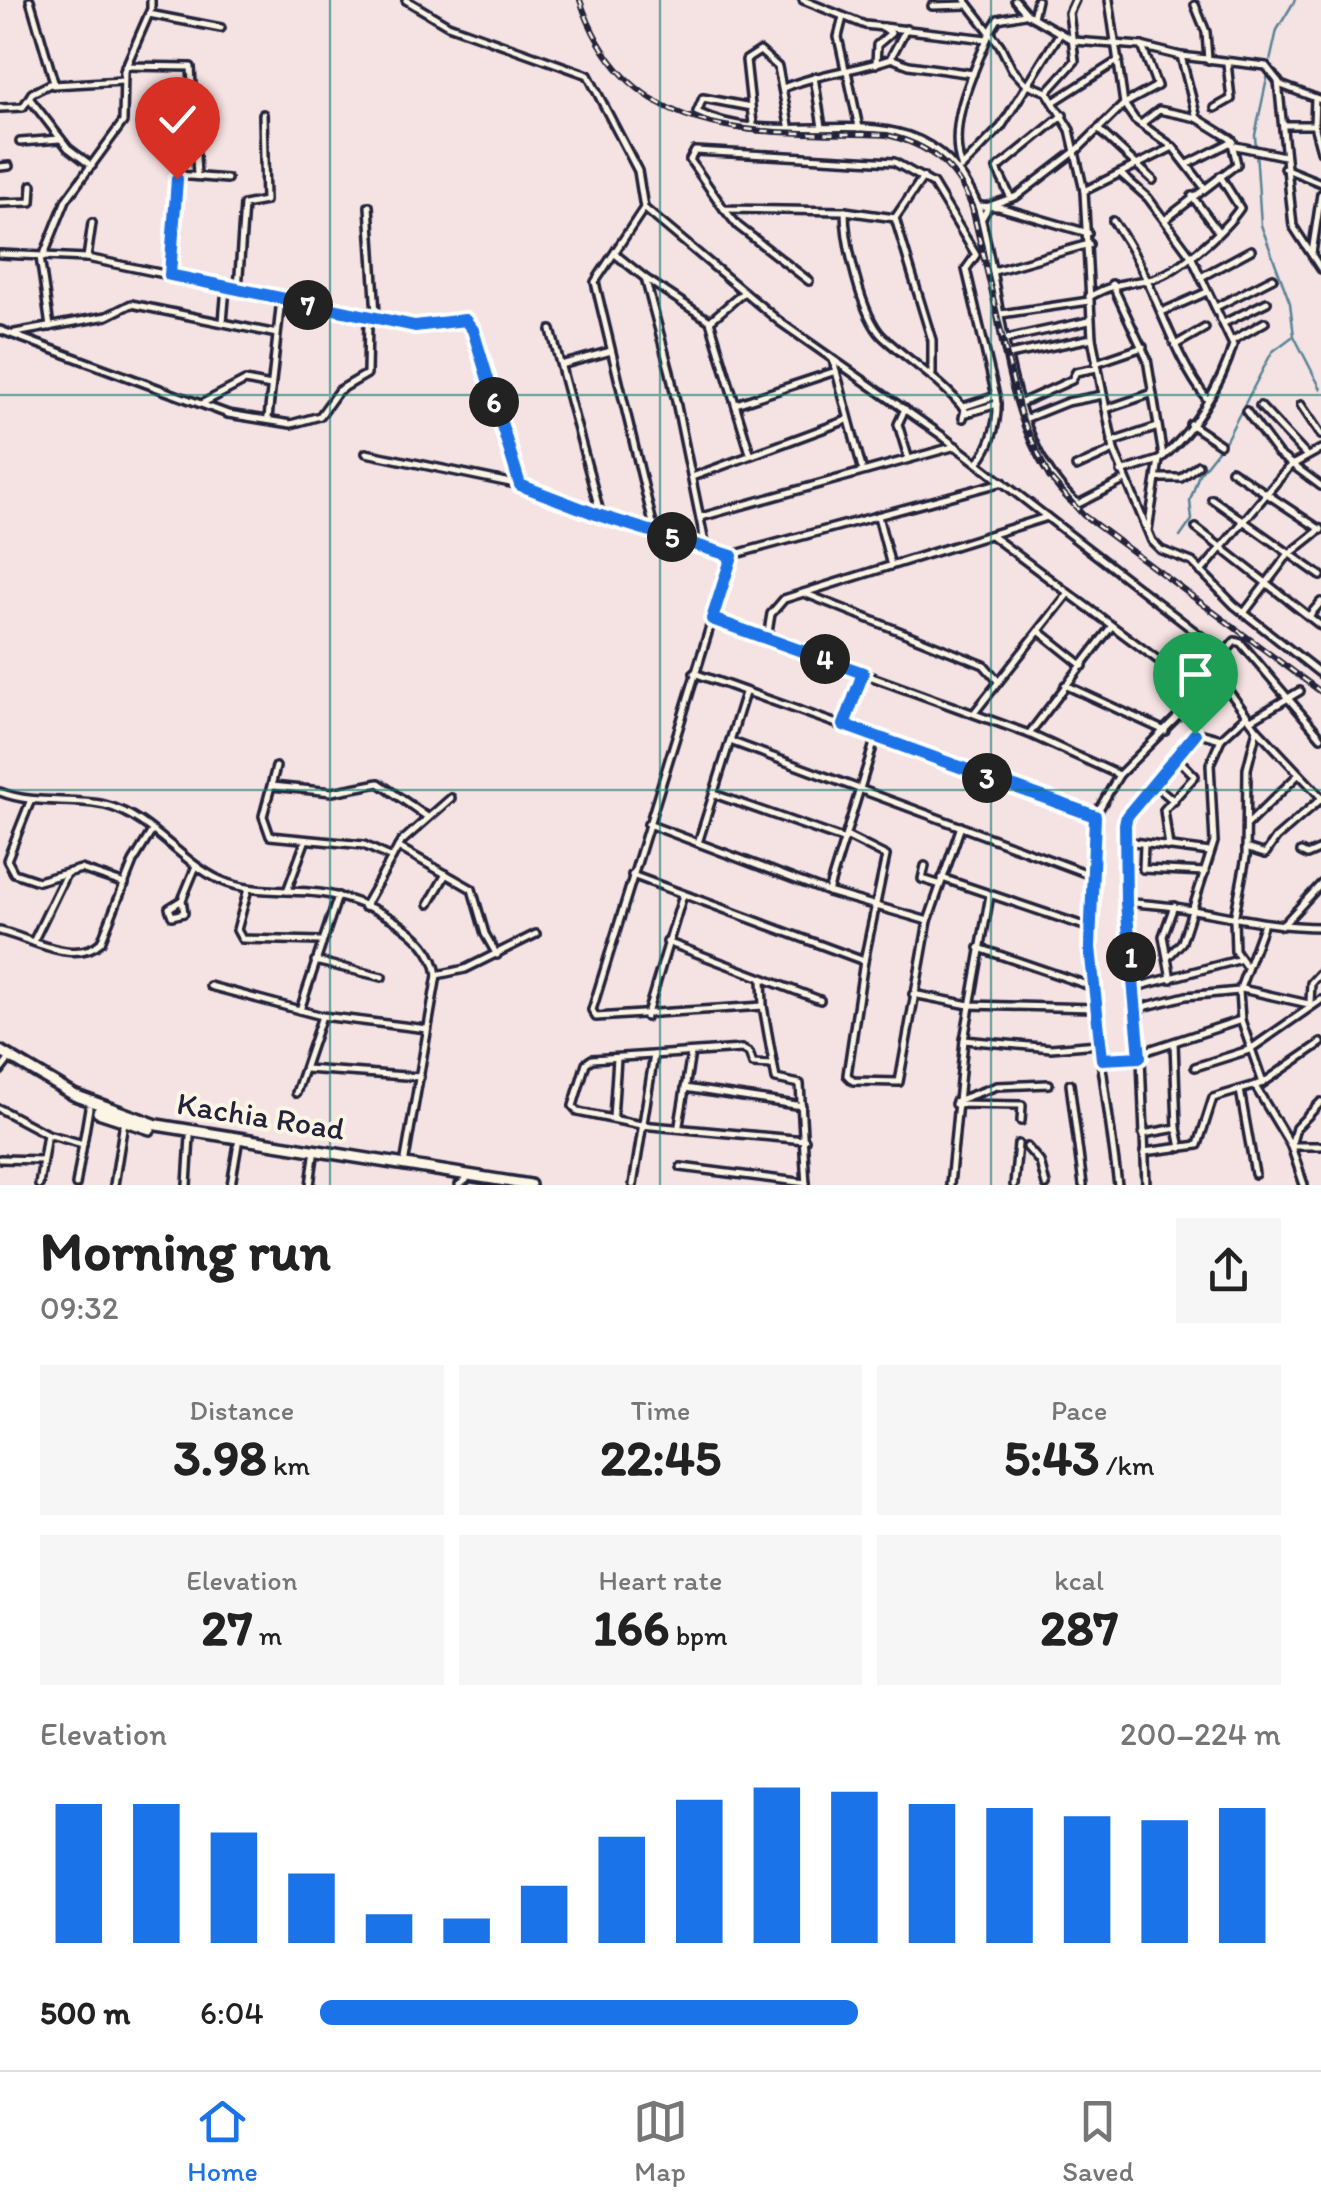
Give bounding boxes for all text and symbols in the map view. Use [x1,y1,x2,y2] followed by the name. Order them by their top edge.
[135,77,220,180] pin
[150,92,205,147] icon: check
[283,280,333,330] pin: 7
[301,288,315,322] text: 7
[469,377,519,427] pin: 6
[487,385,501,419] text: 6
[647,512,697,562] pin: 5
[665,520,679,554] text: 5
[1153,632,1238,735] pin
[800,634,850,684] pin: 4
[817,642,833,676] text: 4
[1168,647,1223,702] icon: arrive
[962,753,1012,803] pin: 3
[979,761,995,795] text: 3
[1106,932,1156,982] pin: 1
[1125,940,1138,974] text: 1
[174,1084,348,1148] street label: Kachia Road
[40,1218,331,1284] text: Morning run
[1176,1218,1281,1323] button: share
[40,1289,119,1327] text: 09:32
[189,1393,294,1427] text: Distance
[631,1393,690,1427] text: Time
[1051,1393,1107,1427] text: Pace
[174,1427,267,1488] text: 3.98
[600,1427,721,1488] text: 22:45
[1004,1427,1100,1488] text: 5:43
[267,1448,310,1482] text: km
[1100,1448,1155,1482] text: /km
[186,1563,297,1597] text: Elevation
[599,1563,722,1597] text: Heart rate
[1054,1563,1104,1597] text: kcal
[201,1597,252,1658] text: 27
[593,1597,669,1658] text: 166
[1040,1597,1118,1658] text: 287
[252,1618,282,1652] text: m
[669,1618,728,1652] text: bpm
[40,1715,167,1753] text: Elevation
[1120,1715,1281,1753] text: 200–224 m
[40,1994,130,2032] text: 500 m
[200,1994,264,2032] text: 6:04
[187,2094,258,2188] tab: Home
[633,2094,688,2188] tab: Map
[1062,2094,1134,2188] tab: Saved

